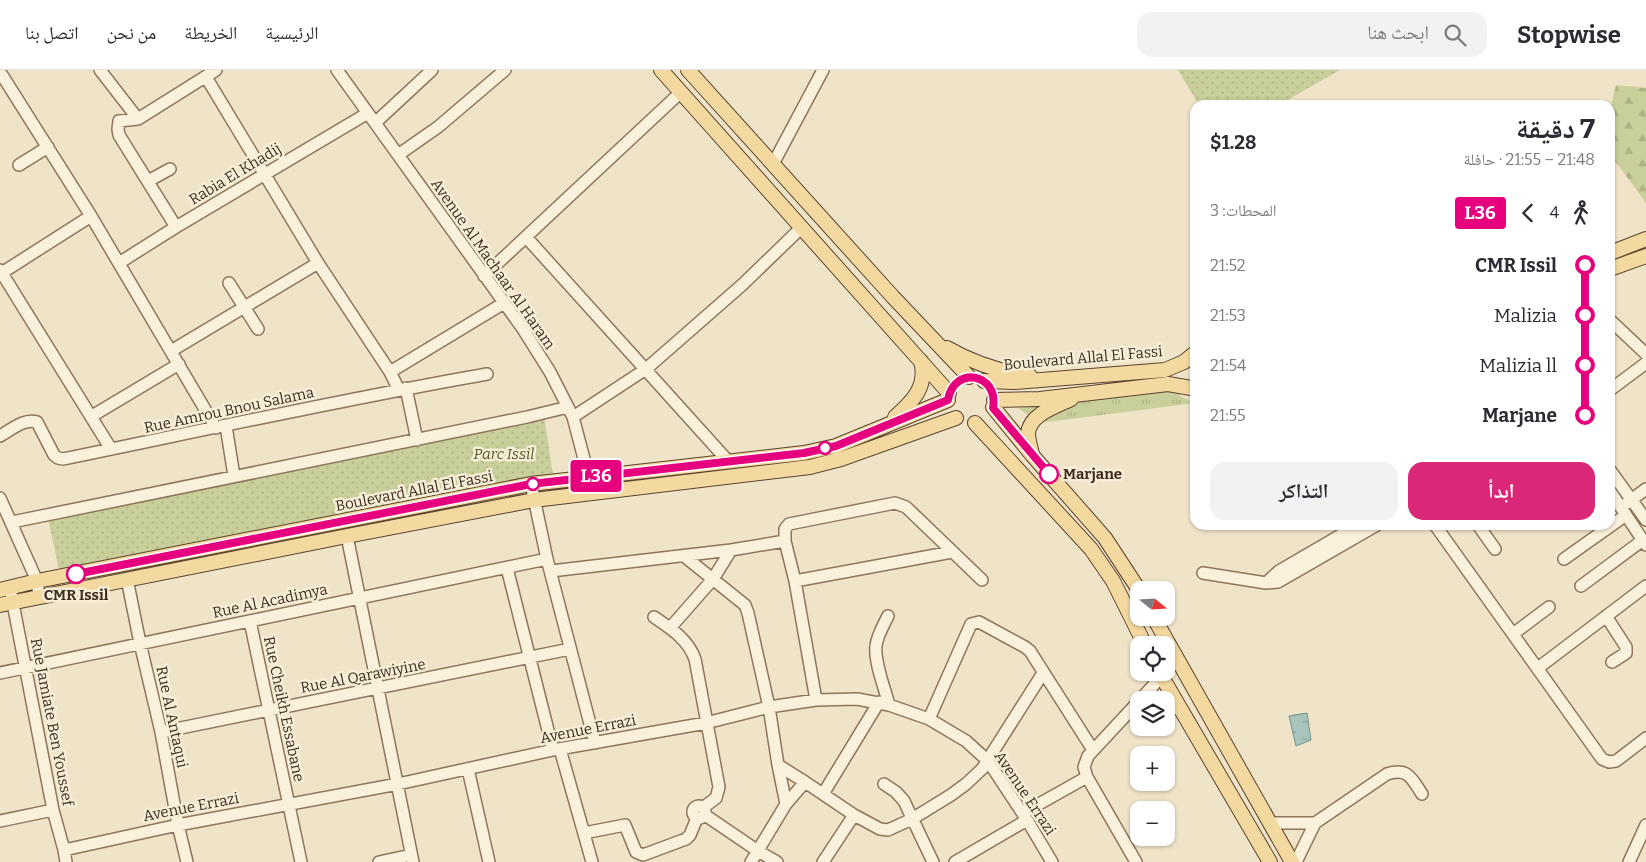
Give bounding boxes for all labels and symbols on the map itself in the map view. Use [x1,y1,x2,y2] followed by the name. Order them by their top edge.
[186,139,284,209] street label: Rabia El Khadij
[427,175,559,353] street label: Avenue Al Machaar Al Haram
[1003,342,1164,374] street label: Boulevard Allal El Fassi
[142,383,316,437] street label: Rue Amrou Bnou Salama
[818,441,832,455] unlabelled marker
[474,445,534,463] park label: Parc Issil
[567,460,625,492] line badge: L36
[1039,464,1059,484] marker: Marjane
[1063,465,1122,483] place label: Marjane
[334,467,495,515] street label: Boulevard Allal El Fassi
[526,477,540,491] unlabelled marker
[66,564,86,584] marker: CMR Issil
[211,580,329,622] street label: Rue Al Acadimya
[1130,581,1175,626] north arrow
[44,586,109,604] place label: CMR Issil
[260,635,308,783] street label: Rue Cheikh Essabane
[27,637,77,809] street label: Rue Jamiate Ben Youssef
[299,655,427,697] street label: Rue Al Qarawiyine
[152,664,192,770] street label: Rue Al Antaqui
[538,711,638,747] street label: Avenue Errazi
[990,748,1060,839] street label: Avenue Errazi
[141,789,241,825] street label: Avenue Errazi

